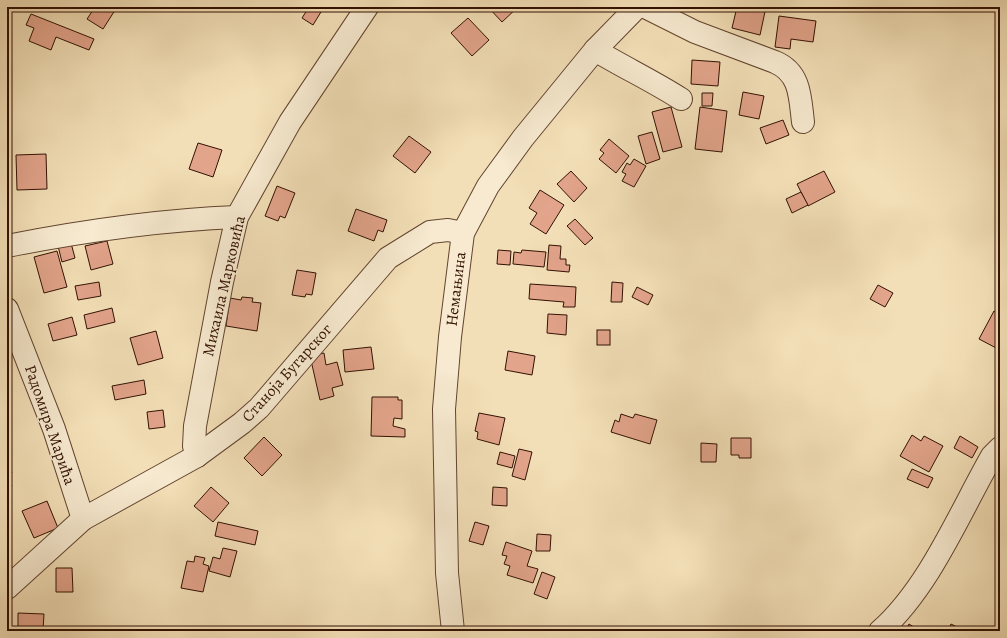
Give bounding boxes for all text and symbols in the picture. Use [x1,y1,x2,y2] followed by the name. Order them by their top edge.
[197,213,251,359] street label: Михаила Марковића
[441,250,472,328] street label: Немањина
[237,319,337,427] street label: Станоја Бугарског
[19,362,81,488] street label: Радомира Марића

